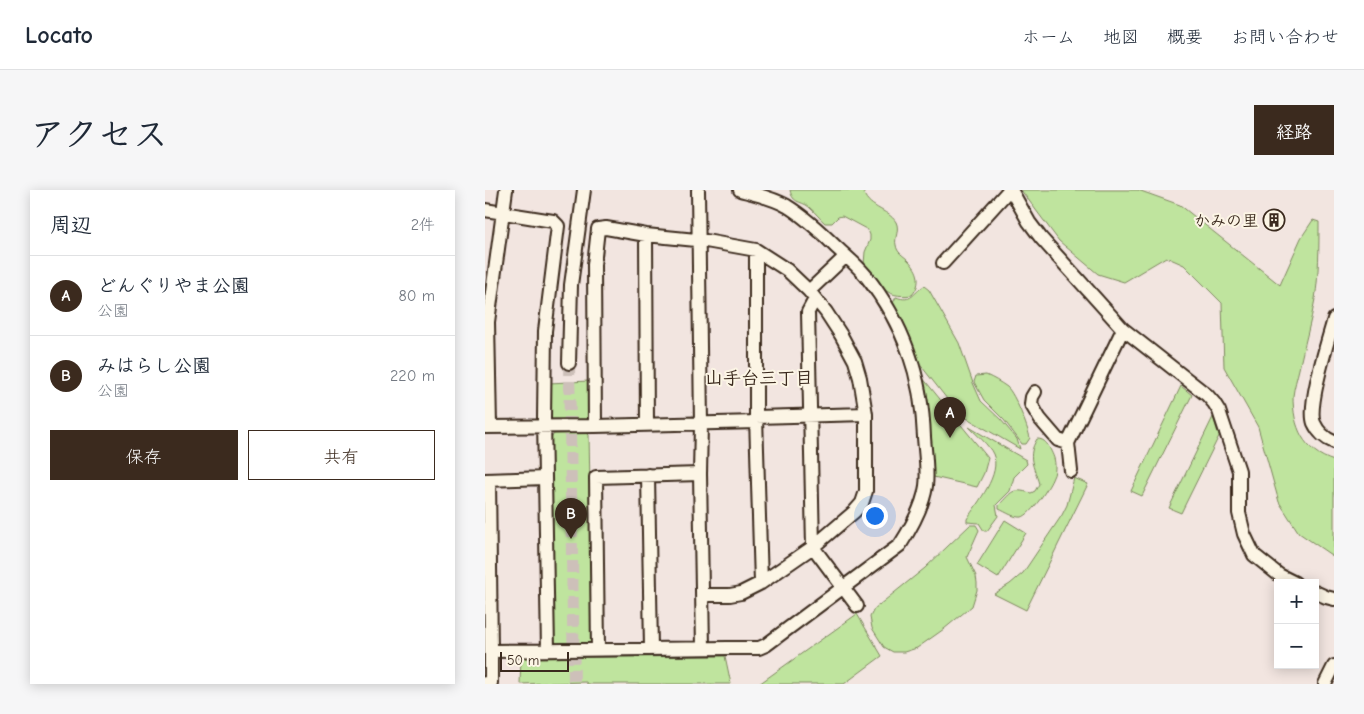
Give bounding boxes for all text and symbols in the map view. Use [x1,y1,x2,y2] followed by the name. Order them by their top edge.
[25,21,93,49] text: Locato
[1022,27,1075,48] text: ホーム
[1103,27,1139,48] text: 地図
[1167,27,1203,48] text: 概要
[1231,27,1339,48] text: お問い合わせ
[1254,105,1334,155] button: 経路
[30,114,168,155] text: アクセス
[1262,208,1286,232] building icon: かみの里
[1194,212,1258,230] place label: かみの里
[50,213,92,237] text: 周辺
[411,216,435,234] text: 2件
[97,275,250,297] text: どんぐりやま公園
[62,287,70,305] text: A
[398,287,435,305] text: 80 m
[97,302,129,320] text: 公園
[97,355,211,377] text: みはらし公園
[61,367,71,385] text: B
[390,367,435,385] text: 220 m
[705,368,813,389] district label: 山手台三丁目
[97,382,129,400] text: 公園
[934,397,966,438] pin: A
[50,430,238,480] button: 保存
[248,430,435,480] button: 共有
[555,498,587,539] pin: B
[862,503,888,529] your location
[1274,579,1319,669] map controls
[1274,579,1319,624] button: +
[1274,624,1319,669] button: −
[500,649,569,672] scale bar
[507,652,539,669] text: 50 m

